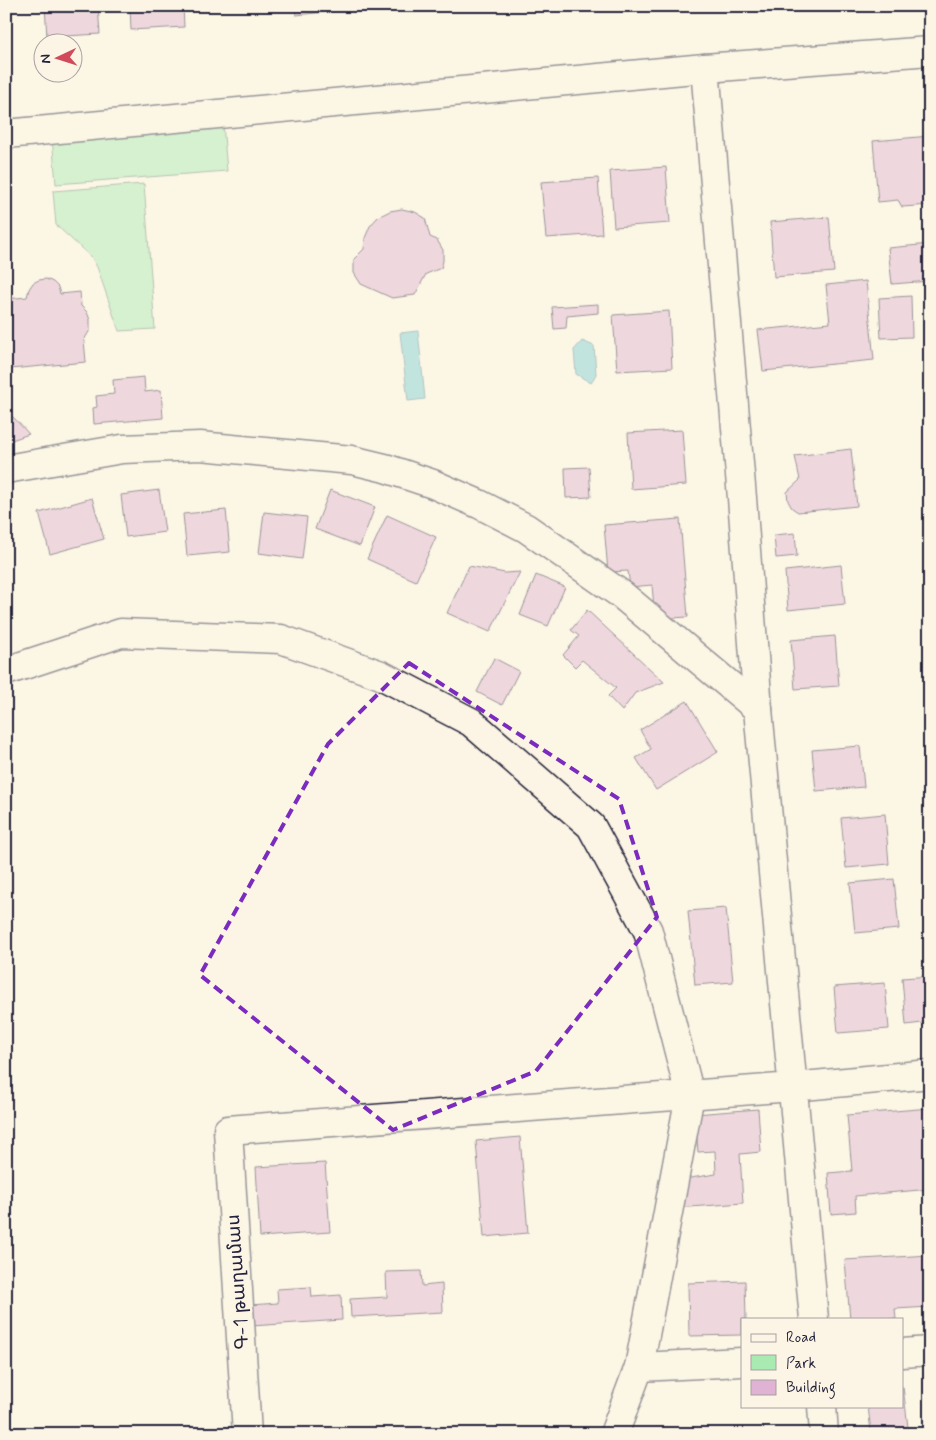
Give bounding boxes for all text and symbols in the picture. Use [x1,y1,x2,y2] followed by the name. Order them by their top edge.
[32,32,82,82] north arrow
[37,54,55,64] text: N
[221,1213,255,1351] street label: Գ-1 թաղամաս
[741,1318,904,1408] legend
[786,1328,816,1348] text: Road
[786,1354,816,1374] text: Park
[786,1378,836,1399] text: Building

